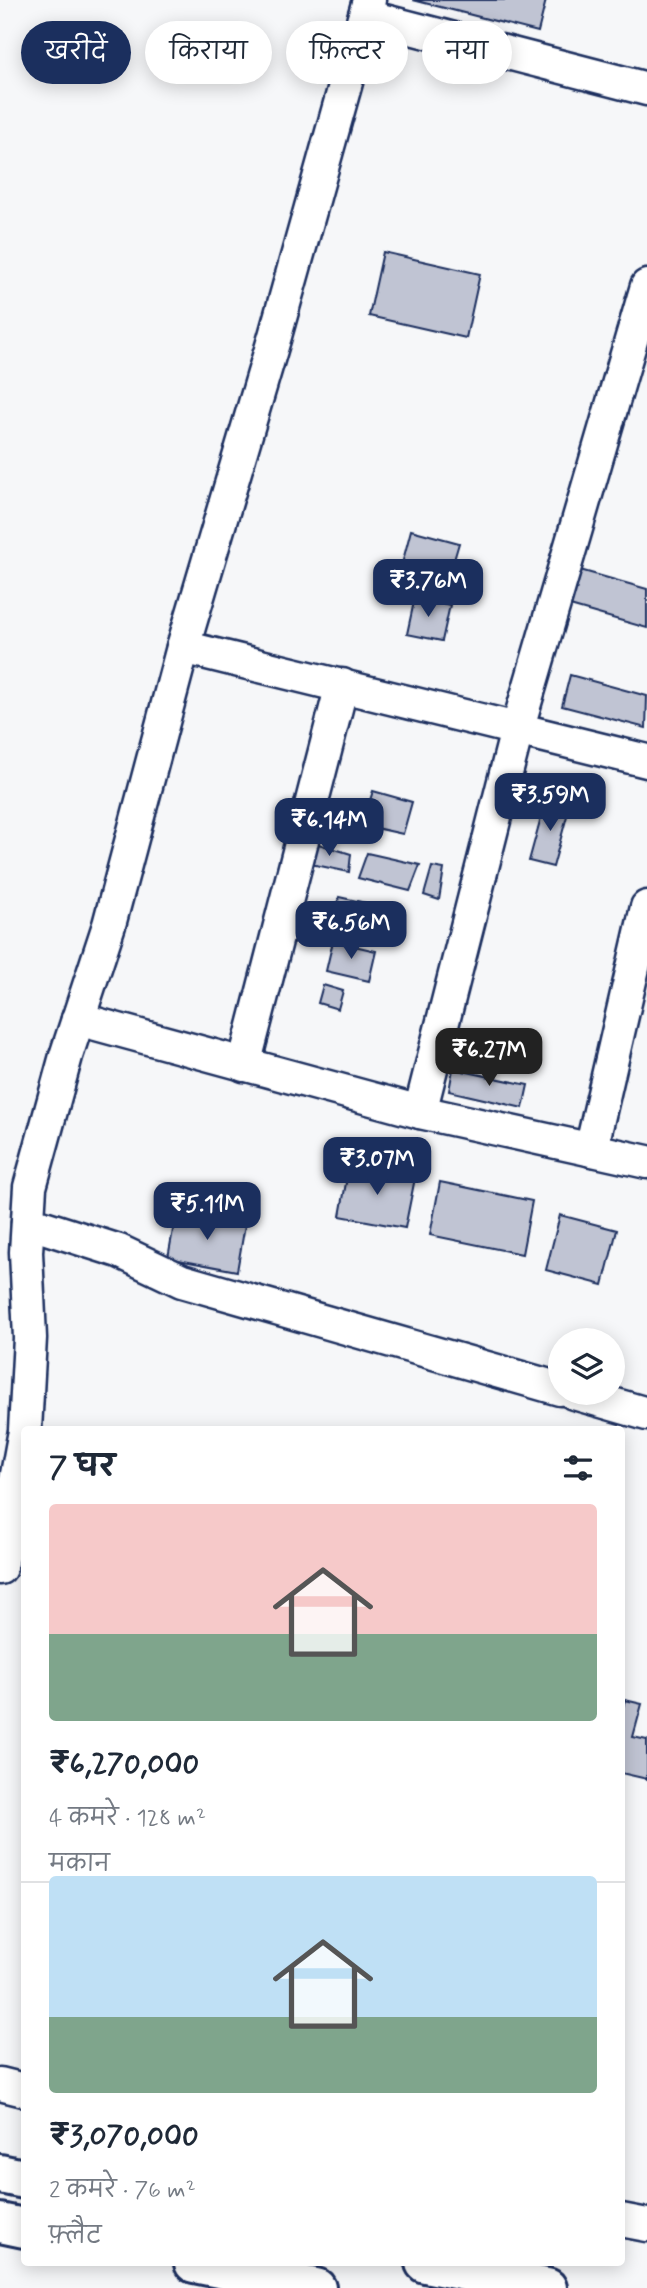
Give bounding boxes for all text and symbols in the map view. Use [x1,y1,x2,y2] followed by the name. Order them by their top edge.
[21,21,131,84] chip: खरीदें
[145,21,272,84] chip: किराया
[286,21,408,84] chip: फ़िल्टर
[422,21,512,84] chip: नया
[371,560,485,619] pin: ₹3.76M
[389,567,467,597] text: ₹3.76M
[493,774,607,833] pin: ₹3.59M
[511,781,589,811] text: ₹3.59M
[272,798,386,858] pin: ₹6.14M
[291,806,367,836] text: ₹6.14M
[294,902,408,961] pin: ₹6.56M
[311,909,391,939] text: ₹6.56M
[432,1028,546,1088] pin: ₹6.27M
[451,1036,527,1066] text: ₹6.27M
[320,1138,434,1197] pin: ₹3.07M
[339,1145,415,1175] text: ₹3.07M
[150,1182,264,1242] pin: ₹5.11M
[170,1190,244,1220] text: ₹5.11M
[548,1328,625,1405] map controls
[548,1328,625,1405] button: layers
[49,1448,115,1487] text: 7 घर
[559,1449,597,1487] icon: filters
[260,1549,386,1675] icon: home
[49,1745,199,1784] text: ₹6,270,000
[49,1804,206,1834] text: 4 कमरे · 128 m²
[49,1850,110,1880] text: मकान
[260,1921,386,2047] icon: home
[49,2117,199,2156] text: ₹3,070,000
[49,2176,196,2206] text: 2 कमरे · 76 m²
[49,2222,101,2252] text: फ़्लैट

